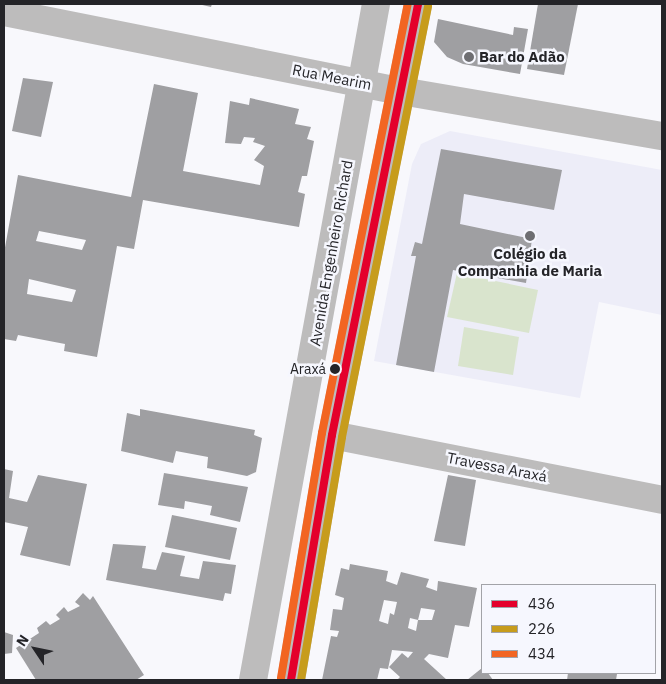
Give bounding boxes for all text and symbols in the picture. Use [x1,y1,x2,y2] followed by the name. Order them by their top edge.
[479,48,565,66] place label: Bar do Adão
[463,51,475,63] marker: Bar do Adão
[291,60,373,94] street label: Rua Mearim
[306,159,356,347] street label: Avenida Engenheiro Richard
[524,230,536,242] marker: Colégio da Companhia de Maria
[458,244,602,279] place label: Colégio da Companhia de Maria
[290,361,326,377] place label: Araxá
[330,364,340,374] marker: Araxá
[445,448,549,486] street label: Travessa Araxá
[481,584,656,674] legend
[528,594,555,613] text: 436
[528,619,555,638] text: 226
[10,624,60,674] north arrow
[12,631,33,650] text: N
[528,644,555,663] text: 434

